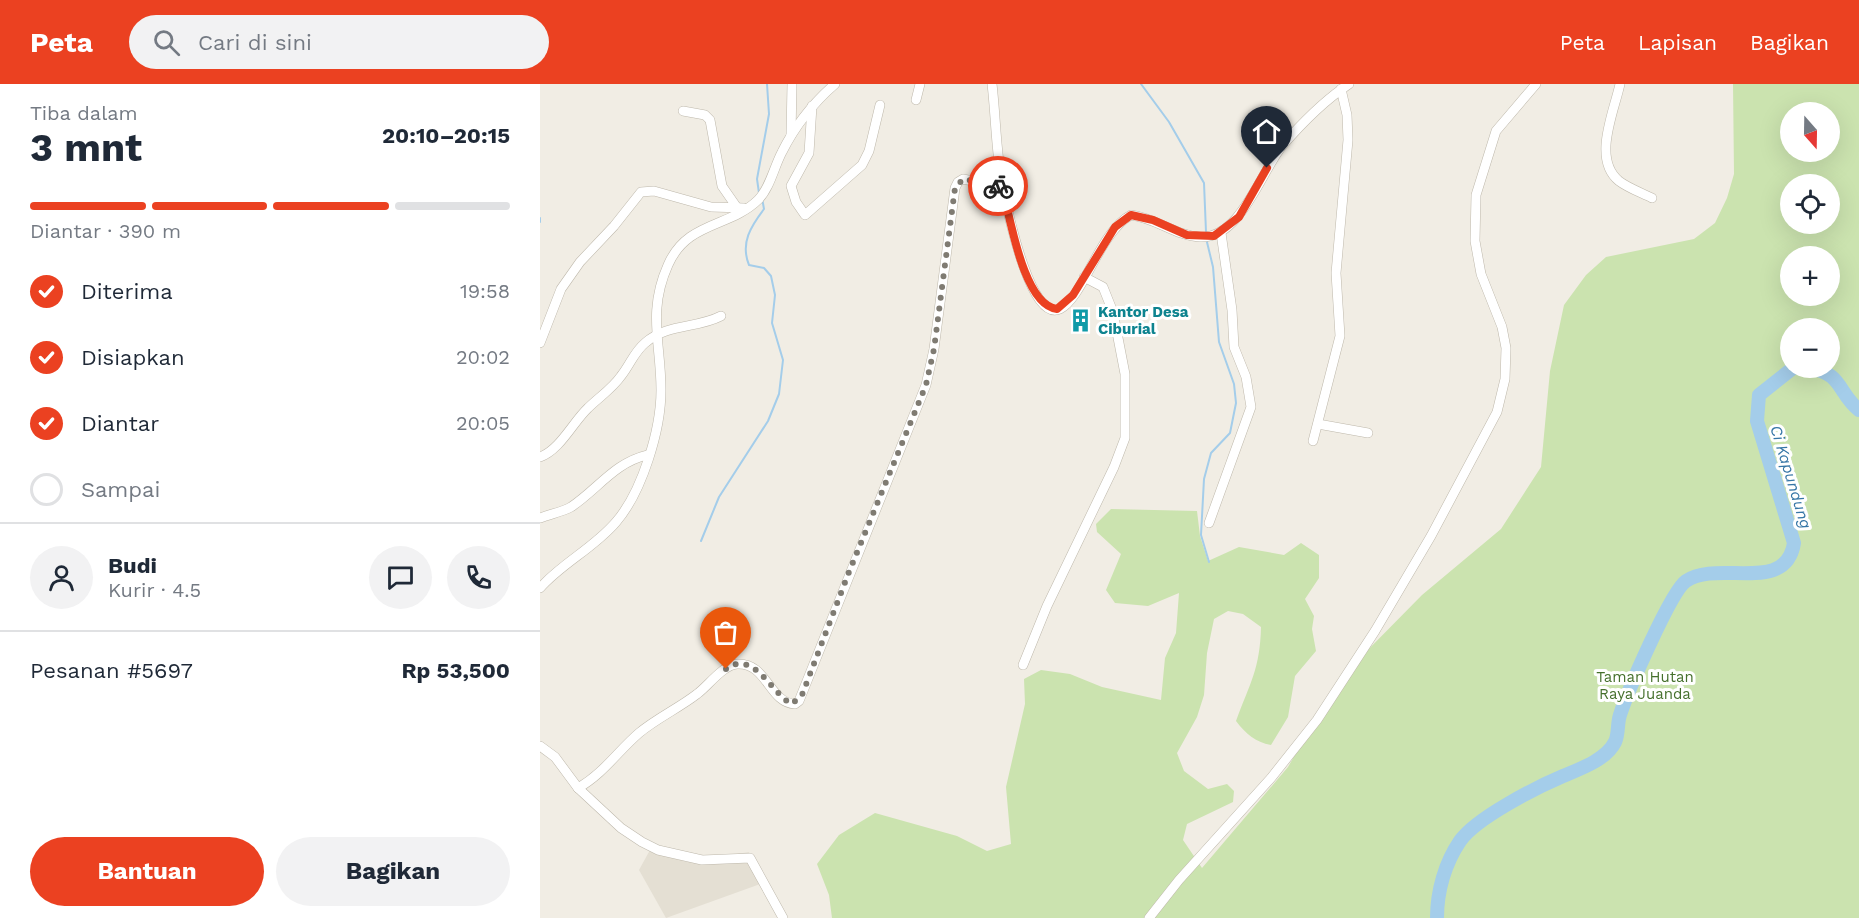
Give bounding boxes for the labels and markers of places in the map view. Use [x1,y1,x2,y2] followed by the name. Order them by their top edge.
[1241,106,1292,168] pin
[1098,303,1189,338] place label: Kantor Desa Ciburial
[1067,308,1093,334] building icon: Kantor Desa Ciburial
[700,607,751,669] pin

